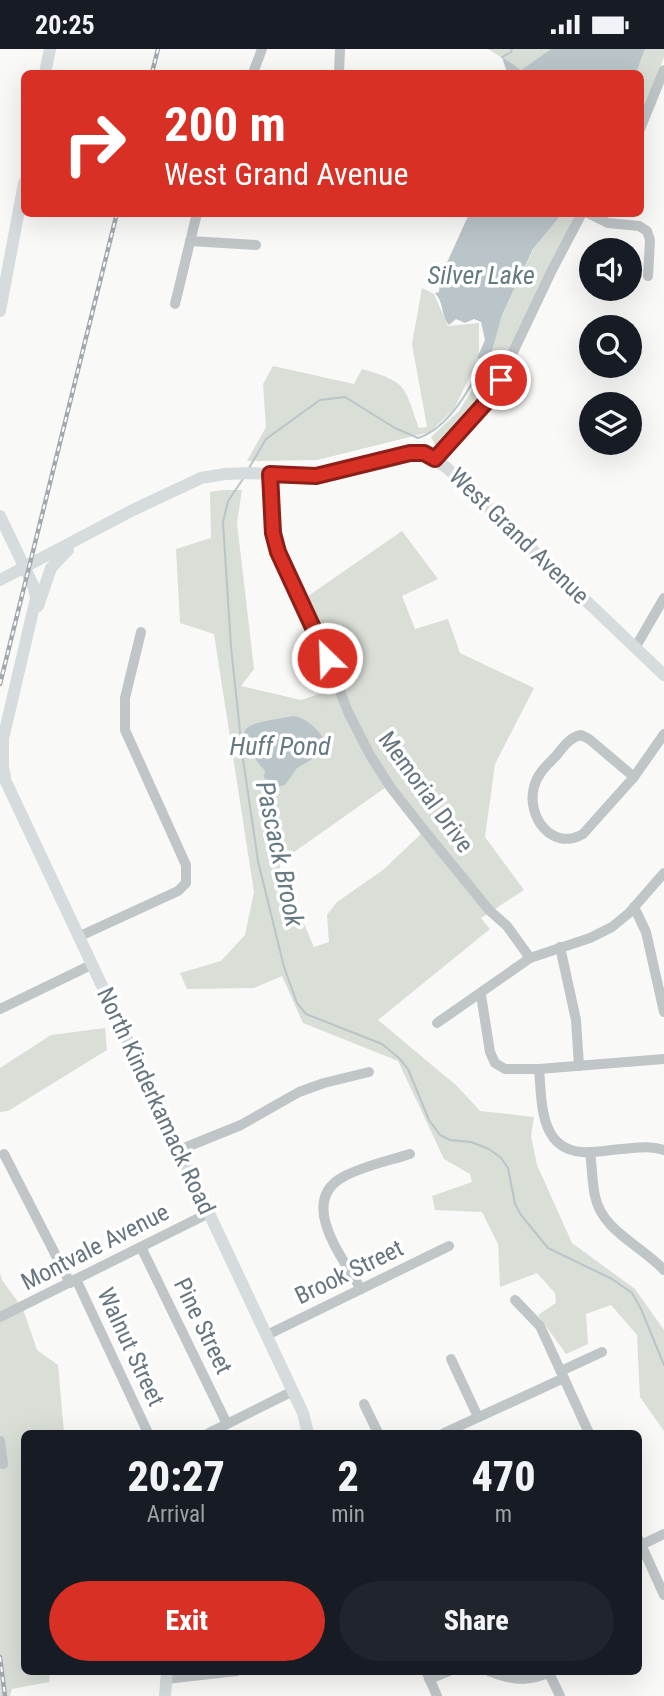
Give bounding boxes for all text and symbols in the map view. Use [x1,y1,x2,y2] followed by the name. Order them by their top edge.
[35,10,95,40] text: 20:25
[164,96,286,153] text: 200 m
[49,98,140,189] icon: right
[164,155,409,193] text: West Grand Avenue
[579,238,642,455] map controls
[579,238,642,301] button: sound
[427,260,535,290] water label: Silver Lake
[579,315,642,378] button: search
[471,350,531,410] pin
[482,361,520,399] icon: arrive
[579,392,642,455] button: layers
[443,462,595,610] street label: West Grand Avenue
[290,621,364,695] position arrow
[373,726,479,858] street label: Memorial Drive
[230,731,331,761] water label: Huff Pond
[250,779,310,930] water label: Pascack Brook
[91,983,221,1219] street label: North Kinderkamack Road
[17,1198,173,1296] street label: Montvale Avenue
[290,1234,408,1310] street label: Brook Street
[168,1273,238,1379] street label: Pine Street
[91,1284,171,1410] street label: Walnut Street
[127,1452,225,1501] text: 20:27
[337,1452,359,1501] text: 2
[471,1452,536,1501] text: 470
[147,1501,205,1528] text: Arrival
[331,1501,365,1528] text: min
[495,1501,512,1528] text: m
[49,1581,325,1661] button: Exit
[339,1581,614,1661] button: Share

